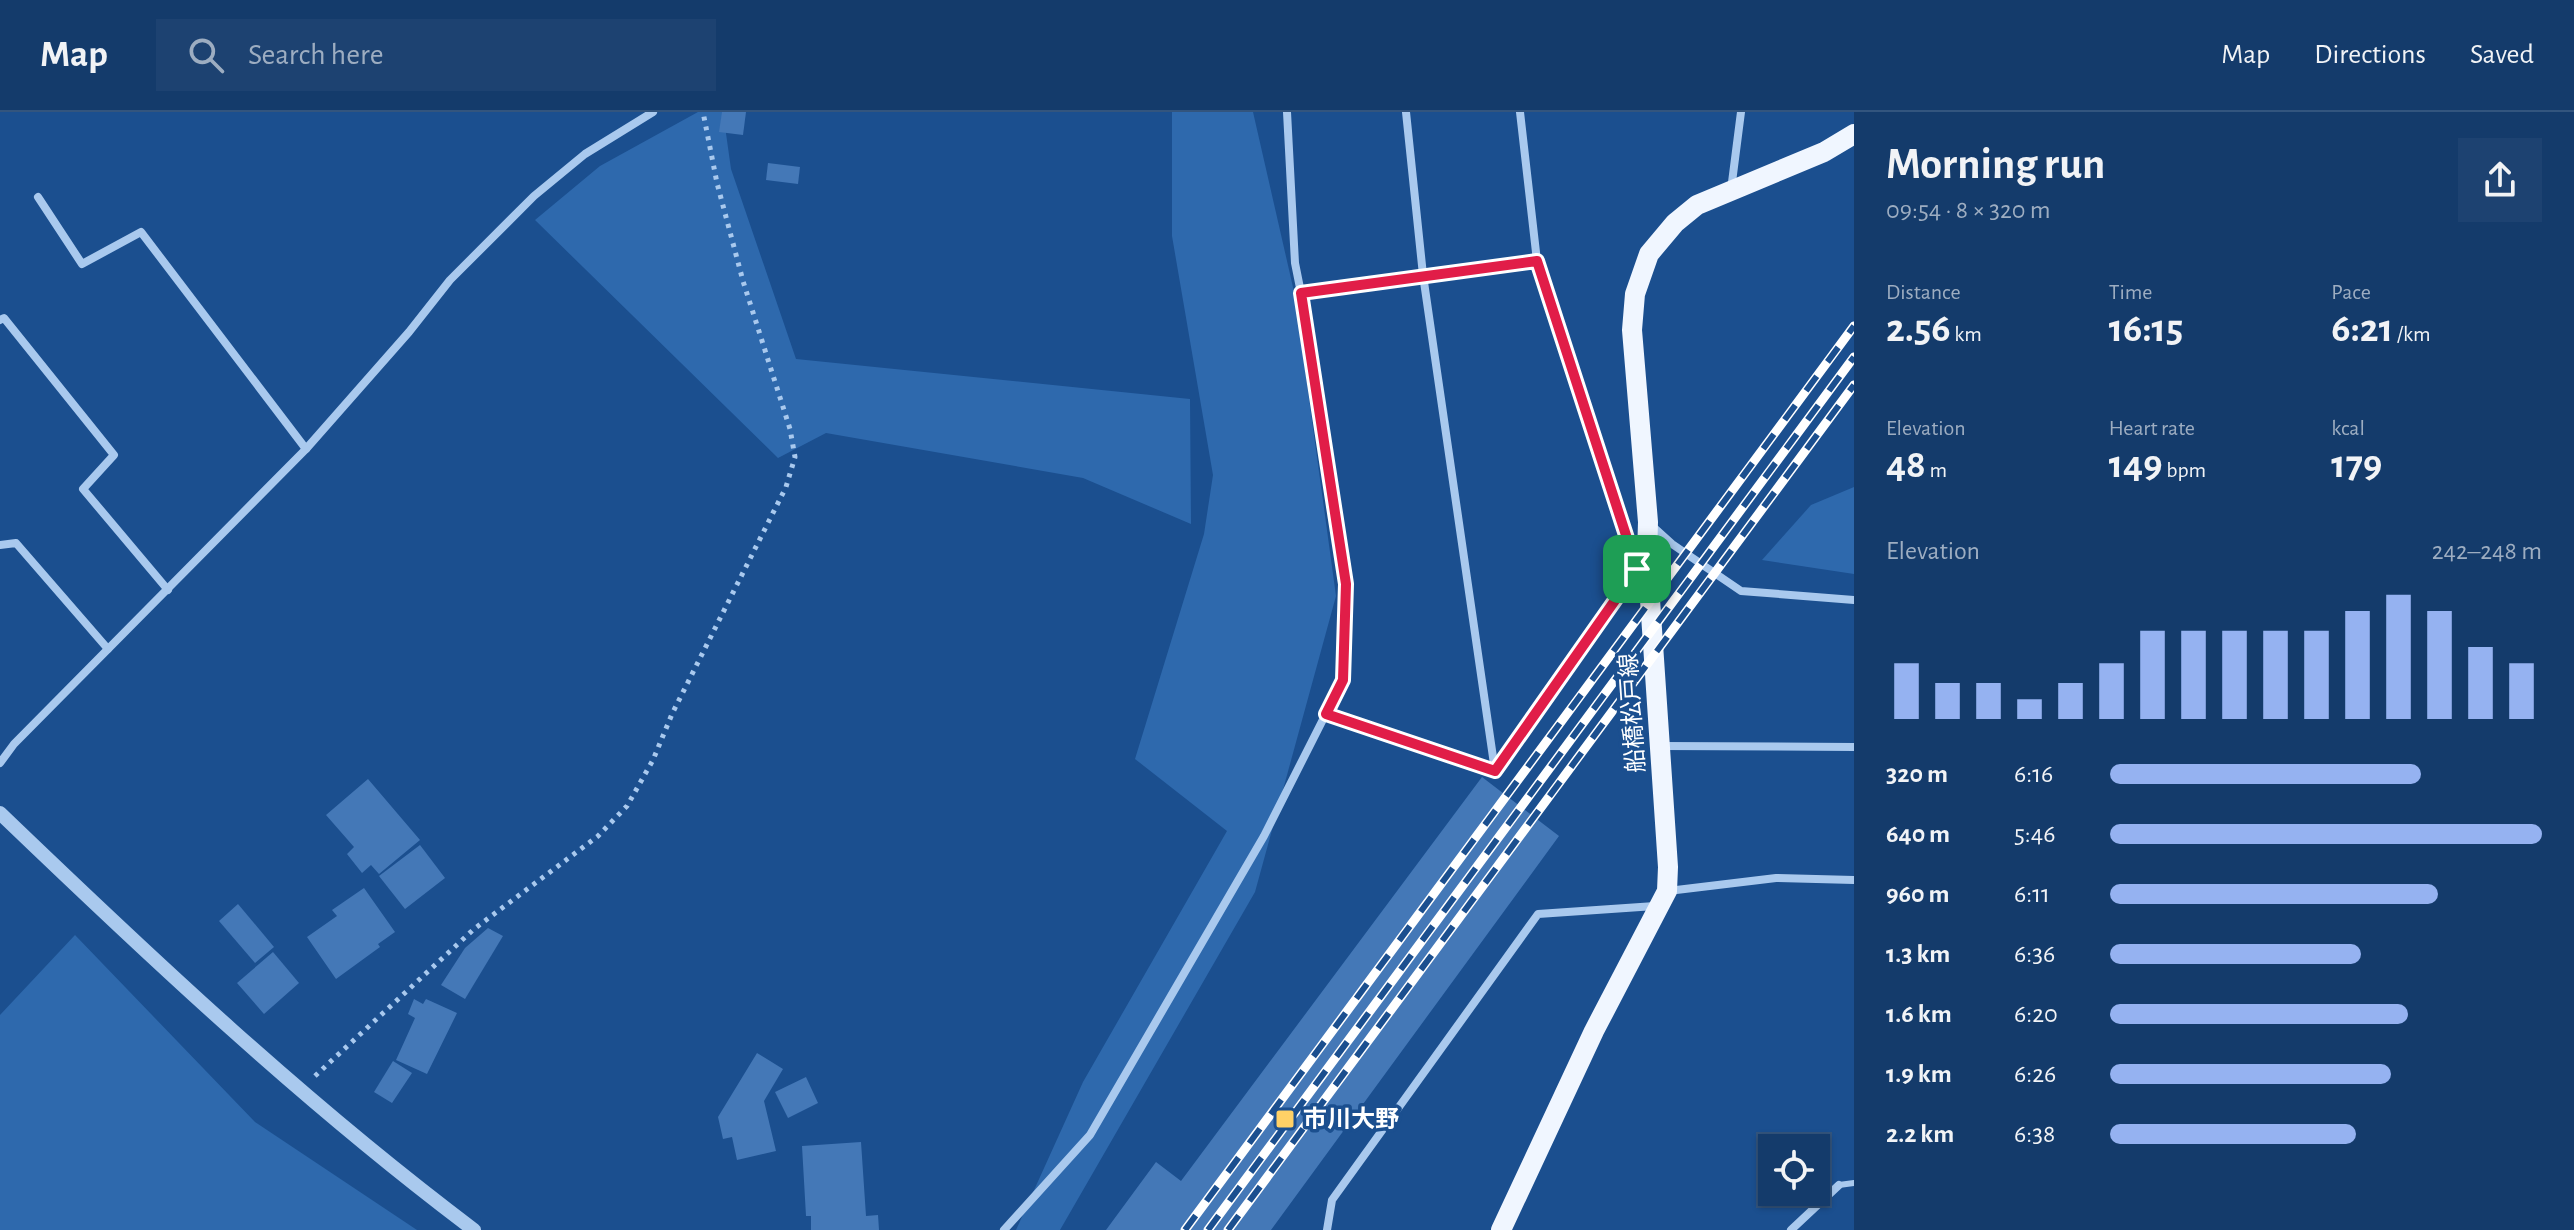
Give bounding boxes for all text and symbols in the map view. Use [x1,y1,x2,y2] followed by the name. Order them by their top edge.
[156,19,716,91] search box
[184,33,228,77] icon: search
[40,36,108,74] text: Map
[248,40,384,70] text: Search here
[2221,41,2270,69] text: Map
[2314,41,2426,69] text: Directions
[2470,41,2534,69] text: Saved
[2458,138,2542,222] button: share
[1886,143,2105,187] text: Morning run
[1886,197,2051,223] text: 09:54 · 8 × 320 m
[1886,281,1961,303] text: Distance
[2109,281,2153,303] text: Time
[2331,281,2371,303] text: Pace
[1886,309,1951,349] text: 2.56
[2109,309,2183,349] text: 16:15
[2331,309,2393,349] text: 6:21
[1951,323,1982,345] text: km
[2393,323,2431,345] text: /km
[1886,417,1966,439] text: Elevation
[2109,417,2195,439] text: Heart rate
[2331,417,2365,439] text: kcal
[1886,445,1926,485] text: 48
[2109,445,2163,485] text: 149
[2331,445,2382,485] text: 179
[1926,459,1947,481] text: m
[2163,459,2206,481] text: bpm
[1603,535,1671,603] pin
[1886,538,1980,564] text: Elevation
[2432,538,2542,564] text: 242–248 m
[1615,547,1659,591] icon: arrive
[1615,652,1649,774] street label: 船橋松戸線
[1886,761,1948,787] text: 320 m
[2014,761,2053,787] text: 6:16
[1886,821,1950,847] text: 640 m
[2014,821,2056,847] text: 5:46
[1886,881,1950,907] text: 960 m
[2014,881,2050,907] text: 6:11
[1886,941,1950,967] text: 1.3 km
[2014,941,2055,967] text: 6:36
[1886,1001,1952,1027] text: 1.6 km
[2014,1001,2058,1027] text: 6:20
[1886,1061,1952,1087] text: 1.9 km
[2014,1061,2056,1087] text: 6:26
[1303,1106,1399,1132] place label: 市川大野
[1274,1108,1296,1130] marker: 市川大野
[1886,1121,1954,1147] text: 2.2 km
[2014,1121,2055,1147] text: 6:38
[1758,1134,1830,1206] map controls
[1758,1134,1830,1206] button: locate

